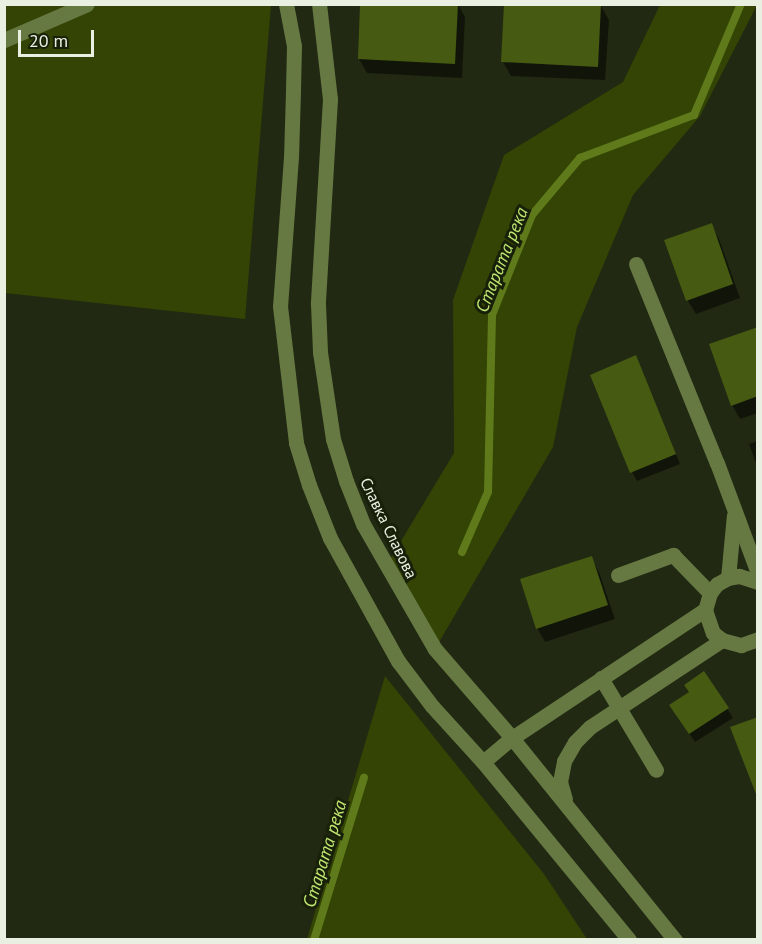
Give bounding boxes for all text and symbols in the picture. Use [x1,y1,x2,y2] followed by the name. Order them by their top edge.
[21,18,98,56] scale bar
[29,29,68,52] text: 20 m
[471,204,533,316] water label: Старата река
[356,475,422,581] street label: Славка Славова
[298,798,352,910] water label: Старата река

